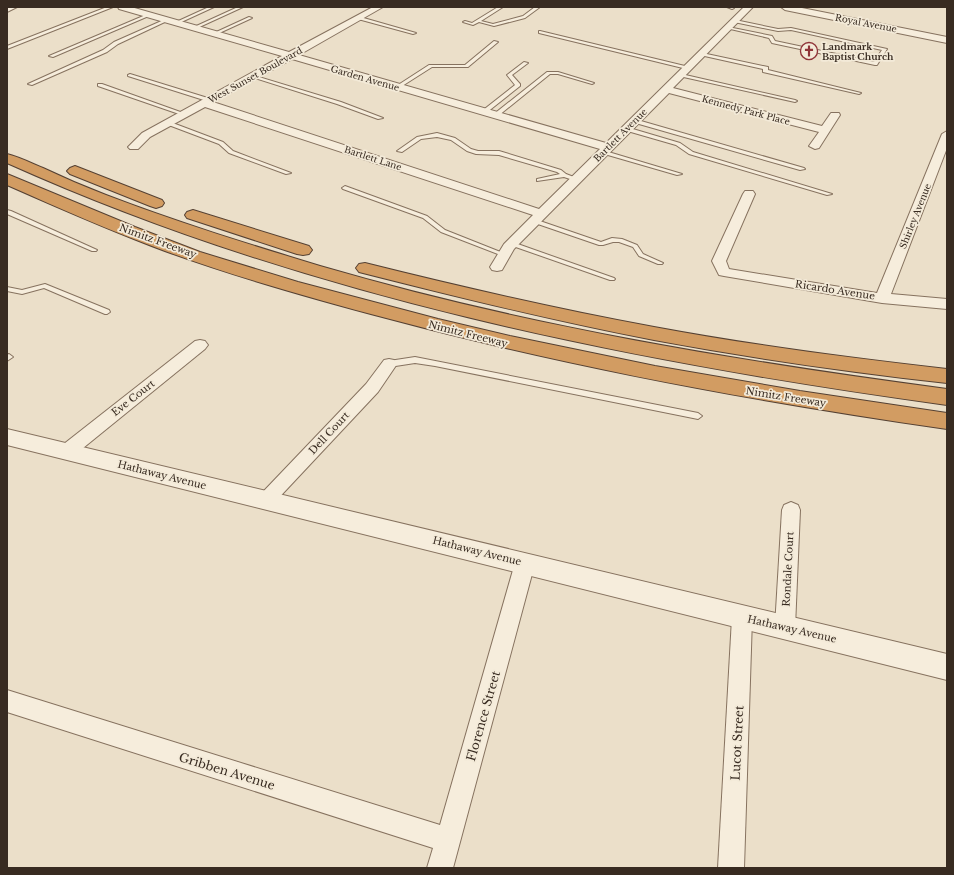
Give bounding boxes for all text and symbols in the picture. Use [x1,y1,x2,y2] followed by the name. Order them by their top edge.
[834,12,898,34] street label: Royal Avenue
[799,41,819,61] church icon: Landmark Baptist Church
[822,41,894,62] place label: Landmark Baptist Church
[205,45,304,106] street label: West Sunset Boulevard
[329,63,401,93] street label: Garden Avenue
[701,93,791,127] street label: Kennedy Park Place
[591,106,649,164] street label: Bartlett Avenue
[343,144,403,172] street label: Bartlett Lane
[897,182,933,250] street label: Shirley Avenue
[118,221,199,261] street label: Nimitz Freeway
[794,277,876,303] street label: Ricardo Avenue
[427,318,510,350] street label: Nimitz Freeway
[109,377,157,419] street label: Eve Court
[745,384,828,410] street label: Nimitz Freeway
[306,409,352,457] street label: Dell Court
[116,458,208,492] street label: Hathaway Avenue
[780,531,796,607] street label: Rondale Court
[431,534,523,568] street label: Hathaway Avenue
[746,612,838,646] street label: Hathaway Avenue
[463,669,503,763] street label: Florence Street
[728,705,746,781] street label: Lucot Street
[177,749,277,793] street label: Gribben Avenue

